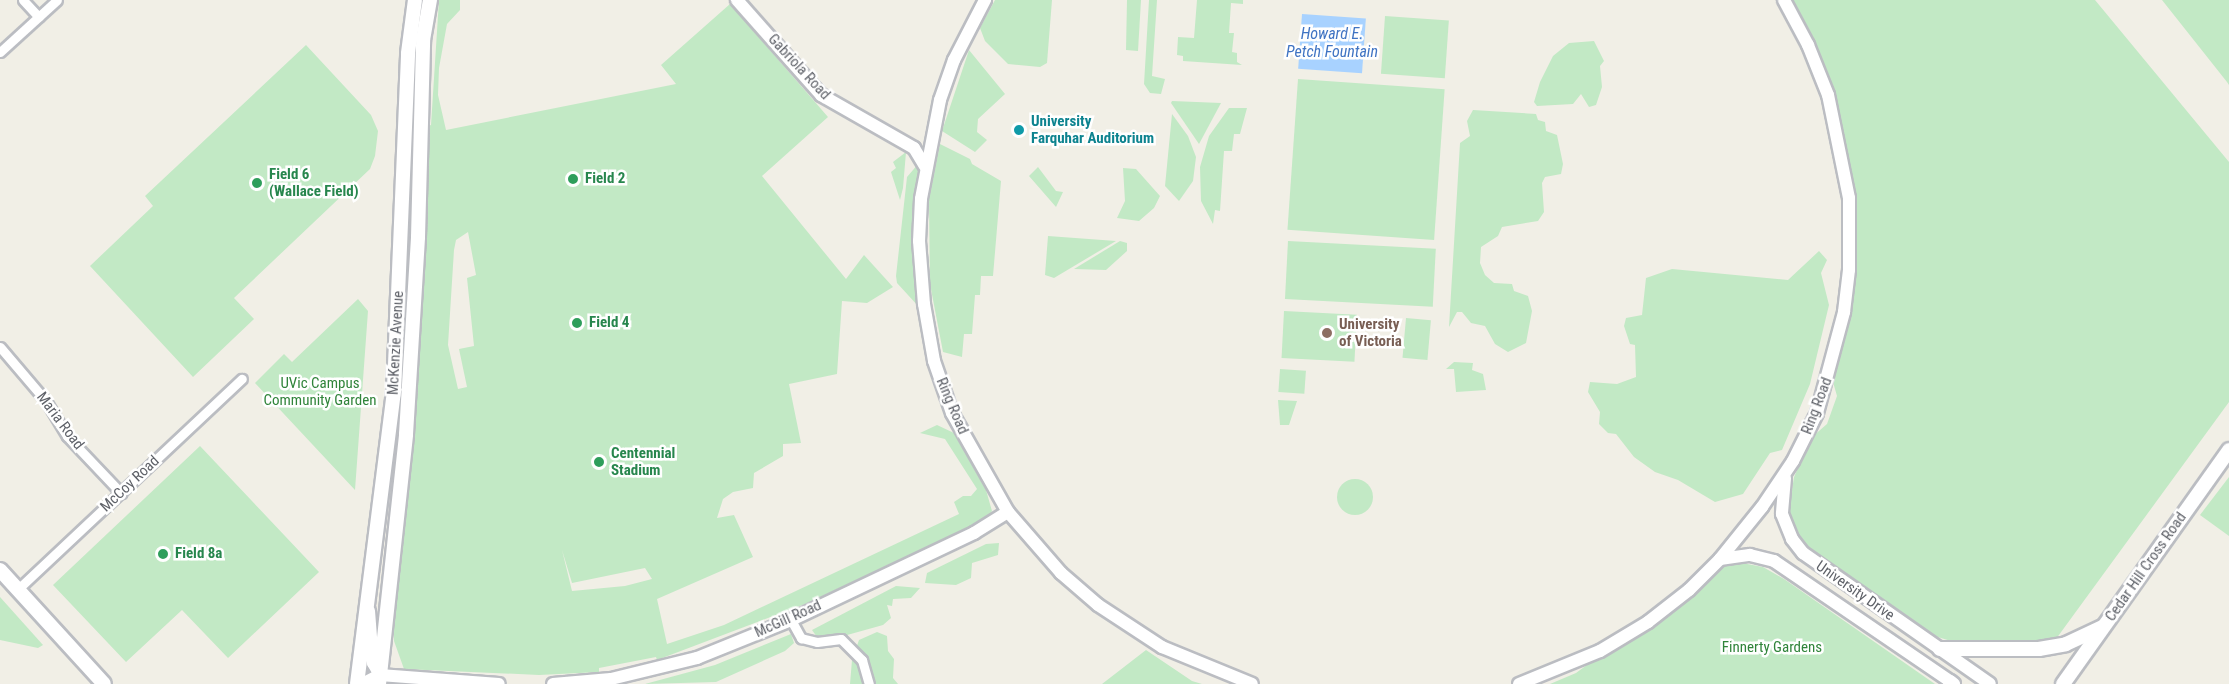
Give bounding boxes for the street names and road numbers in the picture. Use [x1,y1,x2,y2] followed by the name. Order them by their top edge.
[764,30,834,104] street label: Gabriola Road
[384,290,408,396] street label: McKenzie Avenue
[932,375,972,437] street label: Ring Road
[1798,375,1836,437] street label: Ring Road
[33,389,87,453] street label: Maria Road
[97,452,163,516] street label: McCoy Road
[2102,509,2190,625] street label: Cedar Hill Cross Road
[1812,557,1898,625] street label: University Drive
[752,596,824,642] street label: McGill Road

